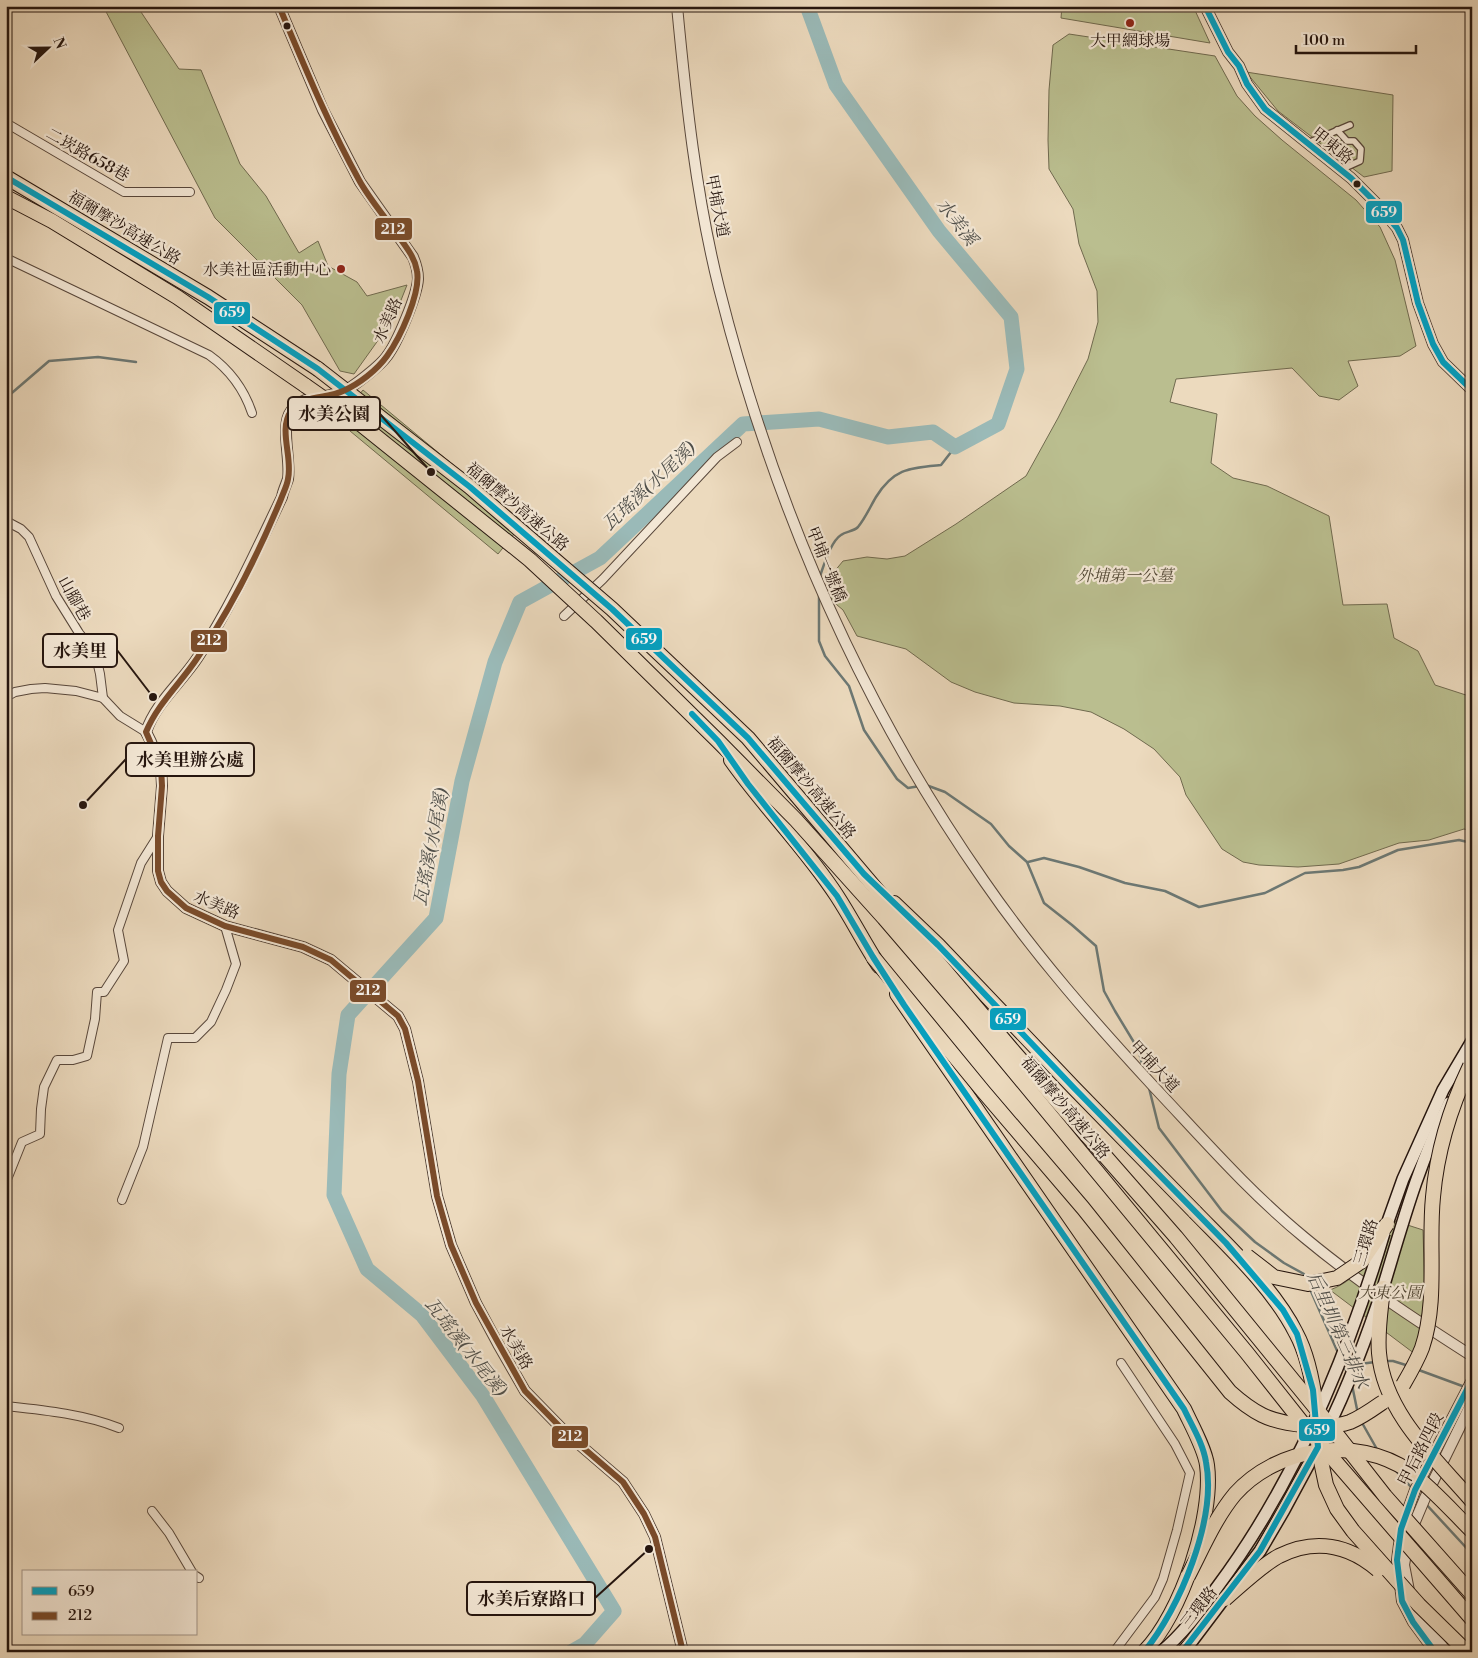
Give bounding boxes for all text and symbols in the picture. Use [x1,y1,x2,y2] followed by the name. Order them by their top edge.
[1124,17,1136,29] marker: 大甲網球場
[282,21,292,31] unlabelled marker
[22,22,72,72] north arrow
[1296,22,1416,54] scale bar
[1090,31,1170,51] place label: 大甲網球場
[1303,31,1345,50] text: 100 m
[49,35,70,52] text: N
[1307,123,1357,168] street label: 甲東路
[42,124,133,186] street label: 二崁路658巷
[701,173,733,240] street label: 甲埔大道
[1352,179,1362,189] unlabelled marker
[64,186,185,269] street label: 福爾摩沙高速公路
[931,194,984,252] water label: 水美溪
[1365,200,1403,224] line badge: 659
[1371,204,1397,222] text: 659
[374,217,413,241] line badge: 212
[381,221,406,239] text: 212
[203,260,331,280] place label: 水美社區活動中心
[335,263,347,275] marker: 水美社區活動中心
[369,294,407,346] street label: 水美路
[213,301,251,325] line badge: 659
[219,304,245,322] text: 659
[288,397,380,430] callout: 水美公園
[298,403,370,426] text: 水美公園
[598,437,701,535] water label: 瓦瑤溪(水尾溪)
[462,458,573,556] street label: 福爾摩沙高速公路
[802,524,850,605] street label: 甲埔一號橋
[1077,566,1176,586] park label: 外埔第一公墓
[54,573,95,624] street label: 山腳巷
[625,627,663,651] line badge: 659
[190,629,228,653] line badge: 212
[631,631,657,649] text: 659
[197,632,222,650] text: 212
[43,634,117,667] callout: 水美里
[53,640,107,663] text: 水美里
[762,732,860,843] street label: 福爾摩沙高速公路
[126,743,254,776] callout: 水美里辦公處
[136,749,244,772] text: 水美里辦公處
[409,786,454,908] water label: 瓦瑤溪(水尾溪)
[191,886,243,924] street label: 水美路
[349,979,387,1003] line badge: 212
[356,982,381,1000] text: 212
[989,1007,1027,1031] line badge: 659
[995,1011,1021,1029] text: 659
[1125,1036,1183,1097] street label: 甲埔大道
[1016,1052,1114,1163] street label: 福爾摩沙高速公路
[1349,1216,1383,1268] street label: 三環路
[1301,1268,1374,1394] water label: 后里圳第三排水
[1358,1283,1425,1303] park label: 大東公園
[420,1293,512,1402] water label: 瓦瑤溪(水尾溪)
[495,1322,537,1373] street label: 水美路
[1394,1409,1448,1490] street label: 甲后路四段
[1298,1418,1336,1442] line badge: 659
[1304,1422,1330,1440] text: 659
[551,1425,589,1449] line badge: 212
[558,1428,583,1446] text: 212
[22,1570,198,1636] legend
[68,1582,94,1601] text: 659
[467,1582,595,1615] callout: 水美后寮路口
[1176,1583,1221,1633] street label: 三環路
[477,1588,585,1611] text: 水美后寮路口
[68,1606,92,1625] text: 212

